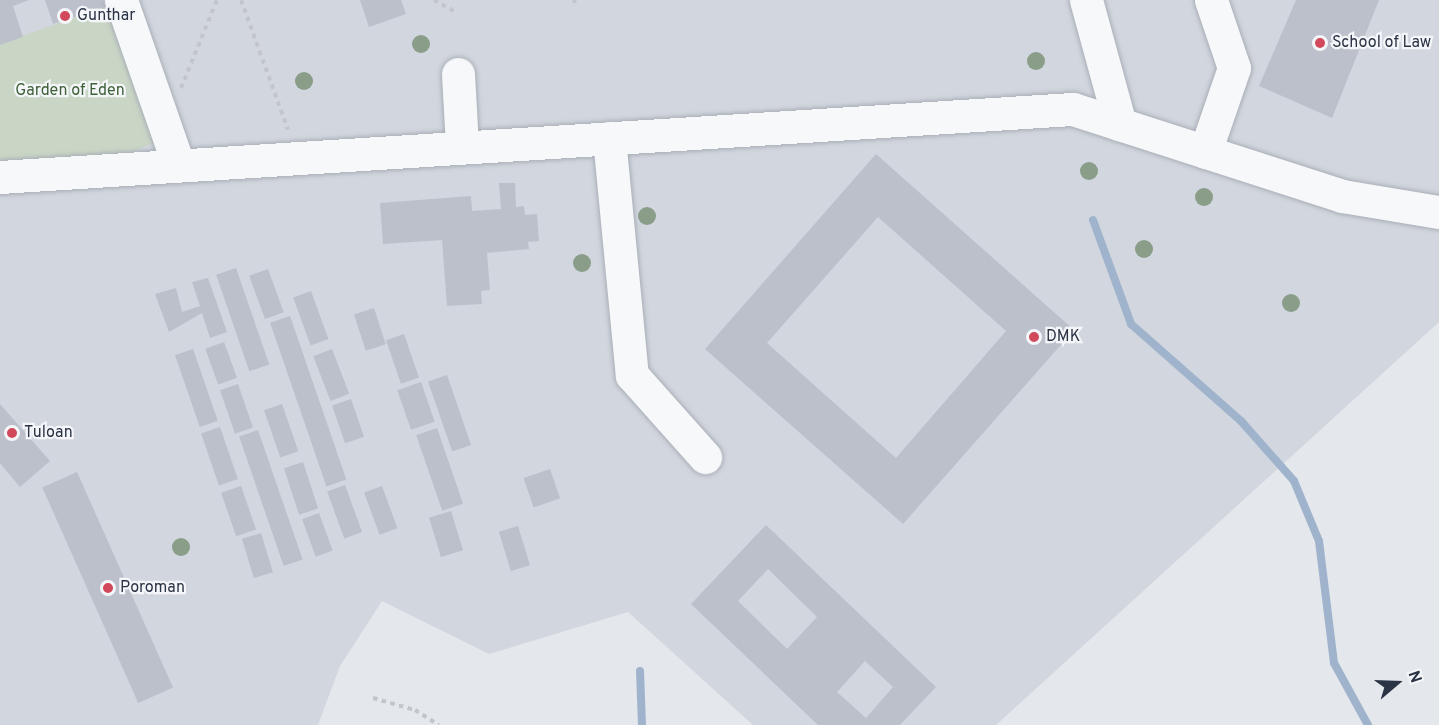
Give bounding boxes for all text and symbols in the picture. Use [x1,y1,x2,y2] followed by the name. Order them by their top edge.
[77,6,136,26] place label: Gunthar
[58,9,72,23] marker: Gunthar
[1332,33,1431,53] place label: School of Law
[1313,36,1327,50] marker: School of Law
[15,81,125,101] park label: Garden of Eden
[1046,327,1080,347] place label: DMK
[1027,330,1041,344] marker: DMK
[24,423,73,443] place label: Tuloan
[5,426,19,440] marker: Tuloan
[120,578,185,598] place label: Poroman
[101,581,115,595] marker: Poroman
[1367,653,1427,713] north arrow
[1403,668,1425,686] text: N

